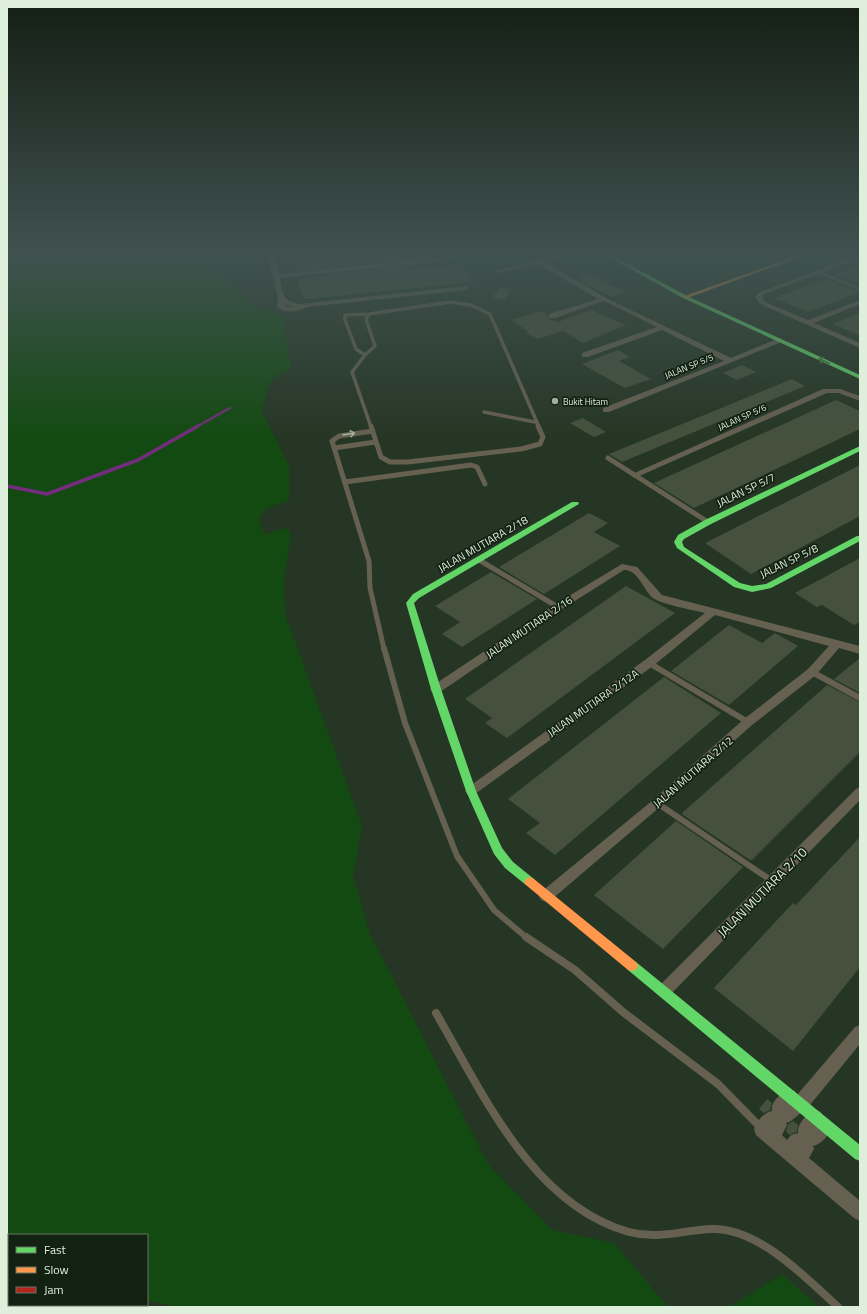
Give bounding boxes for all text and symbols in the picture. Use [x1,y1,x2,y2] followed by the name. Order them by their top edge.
[663,350,715,382] street label: JALAN SP 5/5
[819,357,831,364] one-way arrow
[563,395,608,408] place label: Bukit Hitam
[550,396,560,406] marker: Bukit Hitam
[716,401,768,433] street label: JALAN SP 5/6
[342,430,355,438] one-way arrow
[714,469,778,511] street label: JALAN SP 5/7
[435,512,531,576] street label: JALAN MUTIARA 2/18
[757,540,821,582] street label: JALAN SP 5/8
[482,592,576,662] street label: JALAN MUTIARA 2/16
[544,665,642,741] street label: JALAN MUTIARA 2/12A
[649,733,737,811] street label: JALAN MUTIARA 2/12
[713,843,811,941] street label: JALAN MUTIARA 2/10
[8,1234,148,1306] legend
[44,1240,67,1259] text: Fast
[44,1260,69,1279] text: Slow
[44,1280,64,1299] text: Jam

